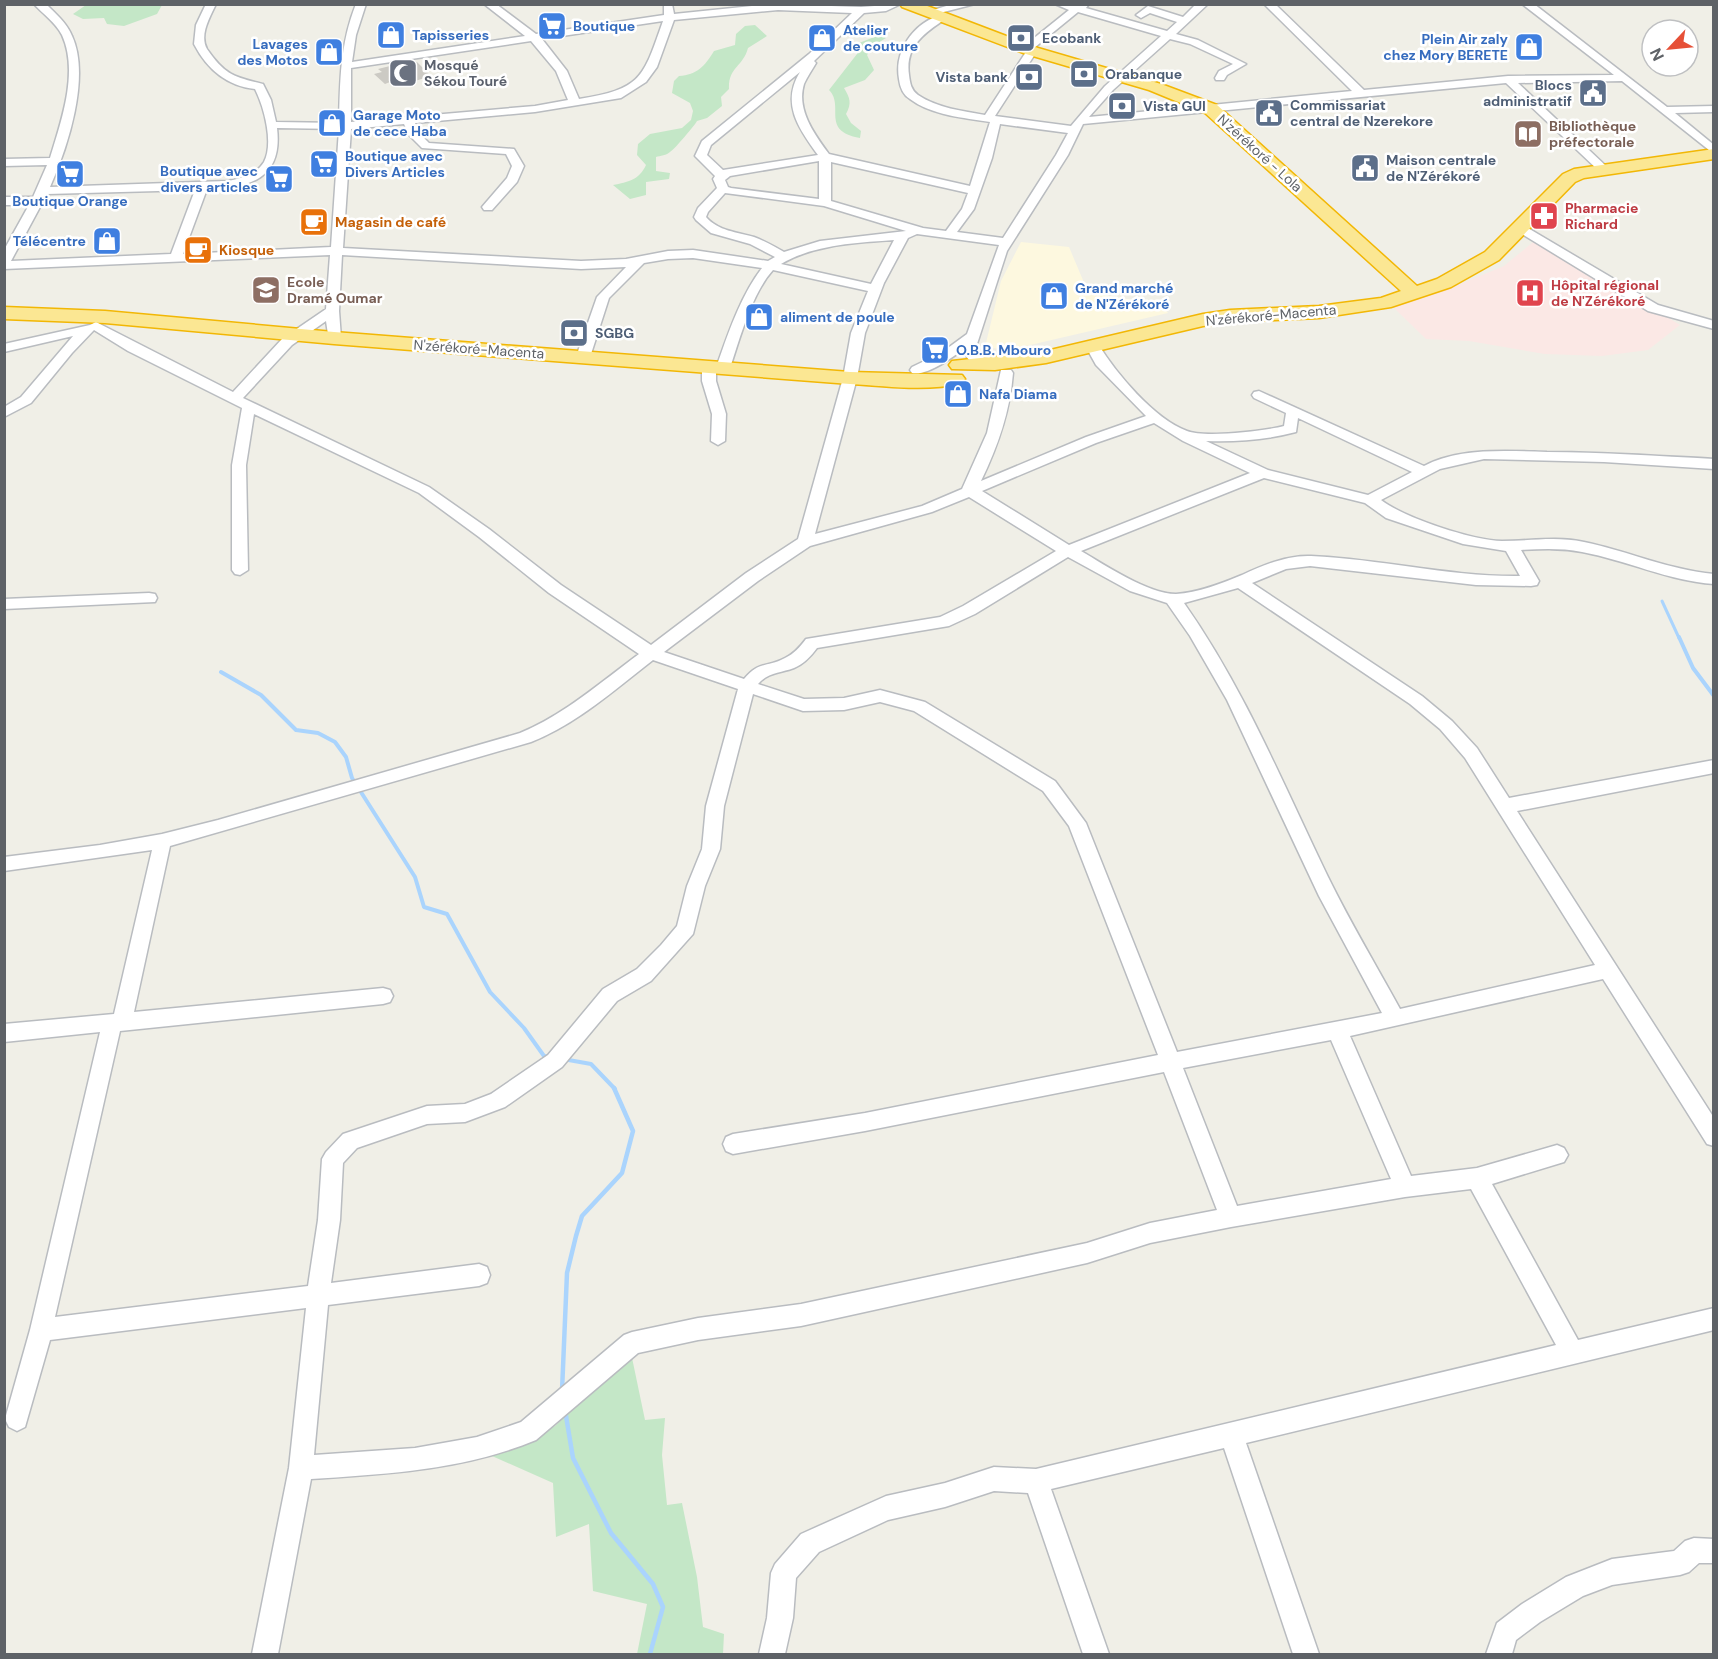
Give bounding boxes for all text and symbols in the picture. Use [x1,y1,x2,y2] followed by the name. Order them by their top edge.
[536,10,568,42] supermarket icon: Boutique
[573,17,635,35] place label: Boutique
[1640,18,1700,78] north arrow
[375,19,407,51] shop icon: Tapisseries
[843,21,918,55] place label: Atelier de couture
[806,22,838,54] shop icon: Atelier de couture
[1005,22,1037,54] bank icon: Ecobank
[412,26,489,44] place label: Tapisseries
[1042,29,1101,47] place label: Ecobank
[1383,30,1509,64] place label: Plein Air zaly chez Mory BERETE
[1513,31,1545,63] shop icon: Plein Air zaly chez Mory BERETE
[237,35,308,69] place label: Lavages des Motos
[313,36,345,68] shop icon: Lavages des Motos
[1645,45,1669,64] text: N
[424,56,507,90] place label: Mosqué Sékou Touré
[387,57,419,89] mosque icon: Mosqué Sékou Touré
[1068,58,1100,90] bank icon: Orabanque
[1013,61,1045,93] bank icon: Vista bank
[1105,65,1182,83] place label: Orabanque
[935,68,1008,86] place label: Vista bank
[1483,76,1572,110] place label: Blocs administratif
[1577,77,1609,109] public building icon: Blocs administratif
[1106,90,1138,122] bank icon: Vista GUI
[1290,96,1433,130] place label: Commissariat central de Nzerekore
[1143,97,1206,115] place label: Vista GUI
[1253,97,1285,129] public building icon: Commissariat central de Nzerekore
[353,106,447,140] place label: Garage Moto de cece Haba
[316,107,348,139] shop icon: Garage Moto de cece Haba
[1214,110,1306,196] street label: N'zérékoré - Lola
[1549,117,1636,151] place label: Bibliothèque préfectorale
[1512,118,1544,150] library icon: Bibliothèque préfectorale
[345,147,445,181] place label: Boutique avec Divers Articles
[308,148,340,180] supermarket icon: Boutique avec Divers Articles
[1386,151,1496,185] place label: Maison centrale de N'Zérékoré
[1349,152,1381,184] public building icon: Maison centrale de N'Zérékoré
[54,158,86,190] supermarket icon: Boutique Orange
[160,162,258,196] place label: Boutique avec divers articles
[263,163,295,195] supermarket icon: Boutique avec divers articles
[12,192,128,210] place label: Boutique Orange
[1565,199,1638,233] place label: Pharmacie Richard
[1528,200,1560,232] pharmacy icon: Pharmacie Richard
[298,206,330,238] cafe icon: Magasin de café
[335,213,446,231] place label: Magasin de café
[91,225,123,257] shop icon: Télécentre
[13,232,86,250] place label: Télécentre
[182,234,214,266] cafe icon: Kiosque
[219,241,274,259] place label: Kiosque
[287,273,383,307] place label: Ecole Dramé Oumar
[250,274,282,306] school or university icon: Ecole Dramé Oumar
[1551,276,1659,310] place label: Hôpital régional de N'Zérékoré
[1514,277,1546,309] hospital icon: Hôpital régional de N'Zérékoré
[1075,279,1174,313] place label: Grand marché de N'Zérékoré
[1038,280,1070,312] shop icon: Grand marché de N'Zérékoré
[1205,300,1337,330] street label: N'zérékoré-Macenta
[743,301,775,333] shop icon: aliment de poule
[780,308,895,326] place label: aliment de poule
[558,317,590,349] bank icon: SGBG
[595,324,634,342] place label: SGBG
[919,334,951,366] supermarket icon: O.B.B. Mbouro
[413,335,545,363] street label: N'zérékoré-Macenta
[956,341,1051,359] place label: O.B.B. Mbouro
[942,378,974,410] shop icon: Nafa Diama
[979,385,1057,403] place label: Nafa Diama

